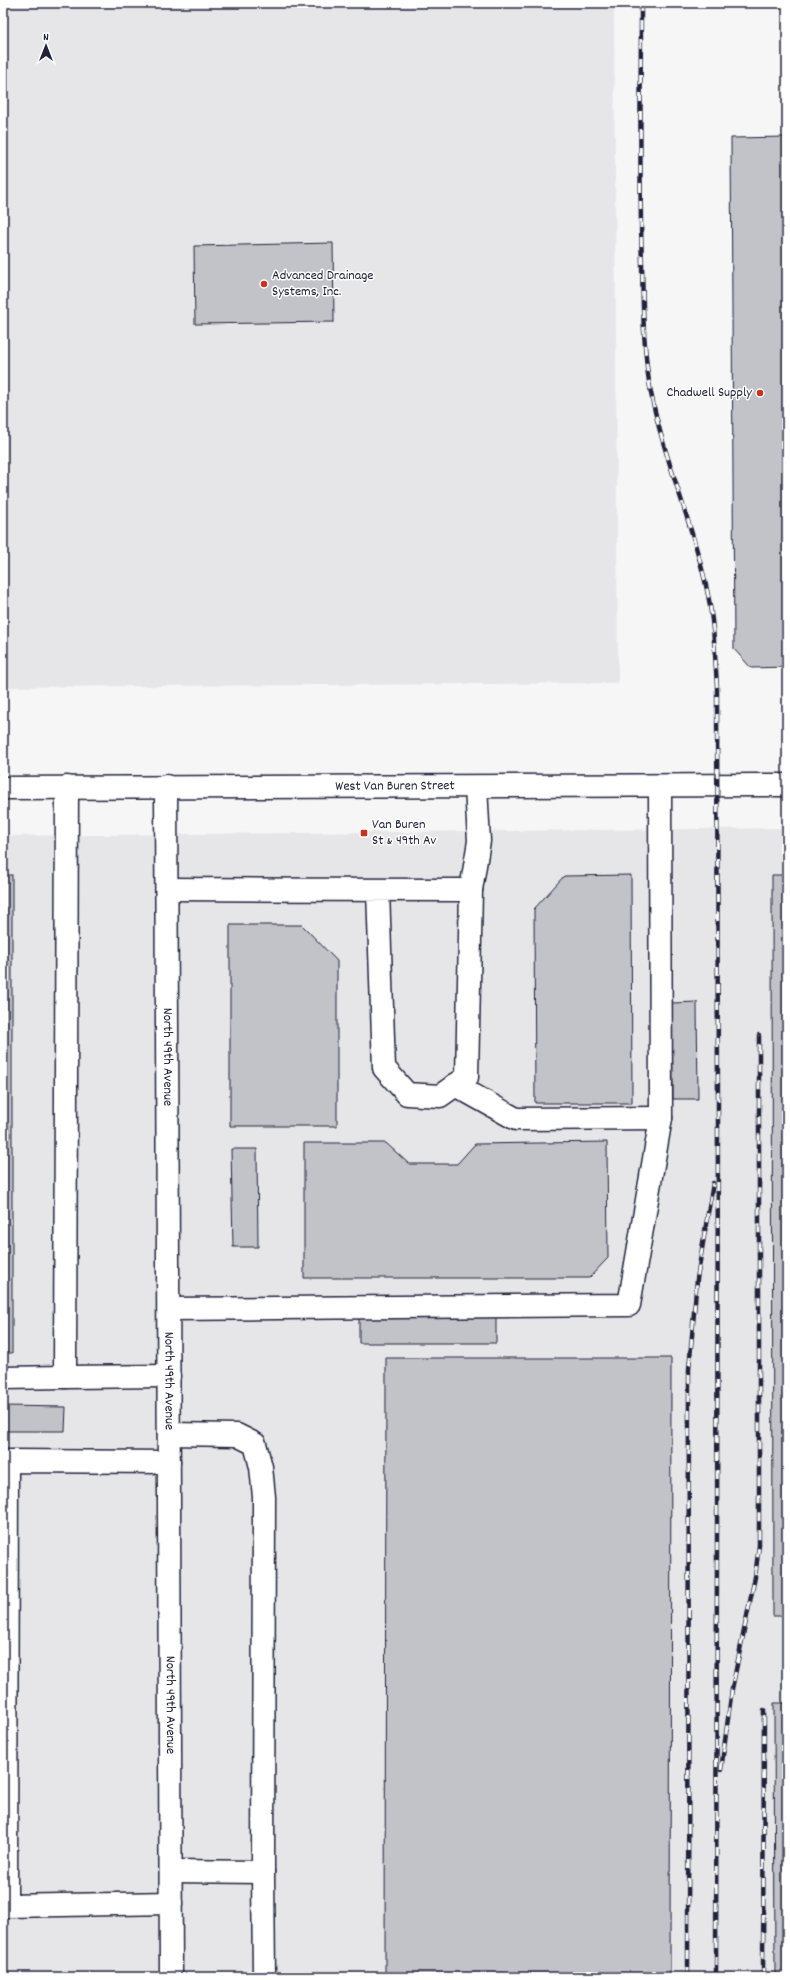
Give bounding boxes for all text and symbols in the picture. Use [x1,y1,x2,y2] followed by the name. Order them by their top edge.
[26,26,66,66] north arrow
[43,30,49,46] text: N
[272,266,374,302] place label: Advanced Drainage Systems, Inc.
[259,279,269,289] marker: Advanced Drainage Systems, Inc.
[666,383,752,403] place label: Chadwell Supply
[755,388,765,398] marker: Chadwell Supply
[335,776,455,797] street label: West Van Buren Street
[372,815,437,851] place label: Van Buren St & 49th Av
[359,828,369,838] marker: Van Buren St & 49th Av
[157,1008,177,1106] street label: North 49th Avenue
[158,1332,179,1430] street label: North 49th Avenue
[160,1656,180,1754] street label: North 49th Avenue

